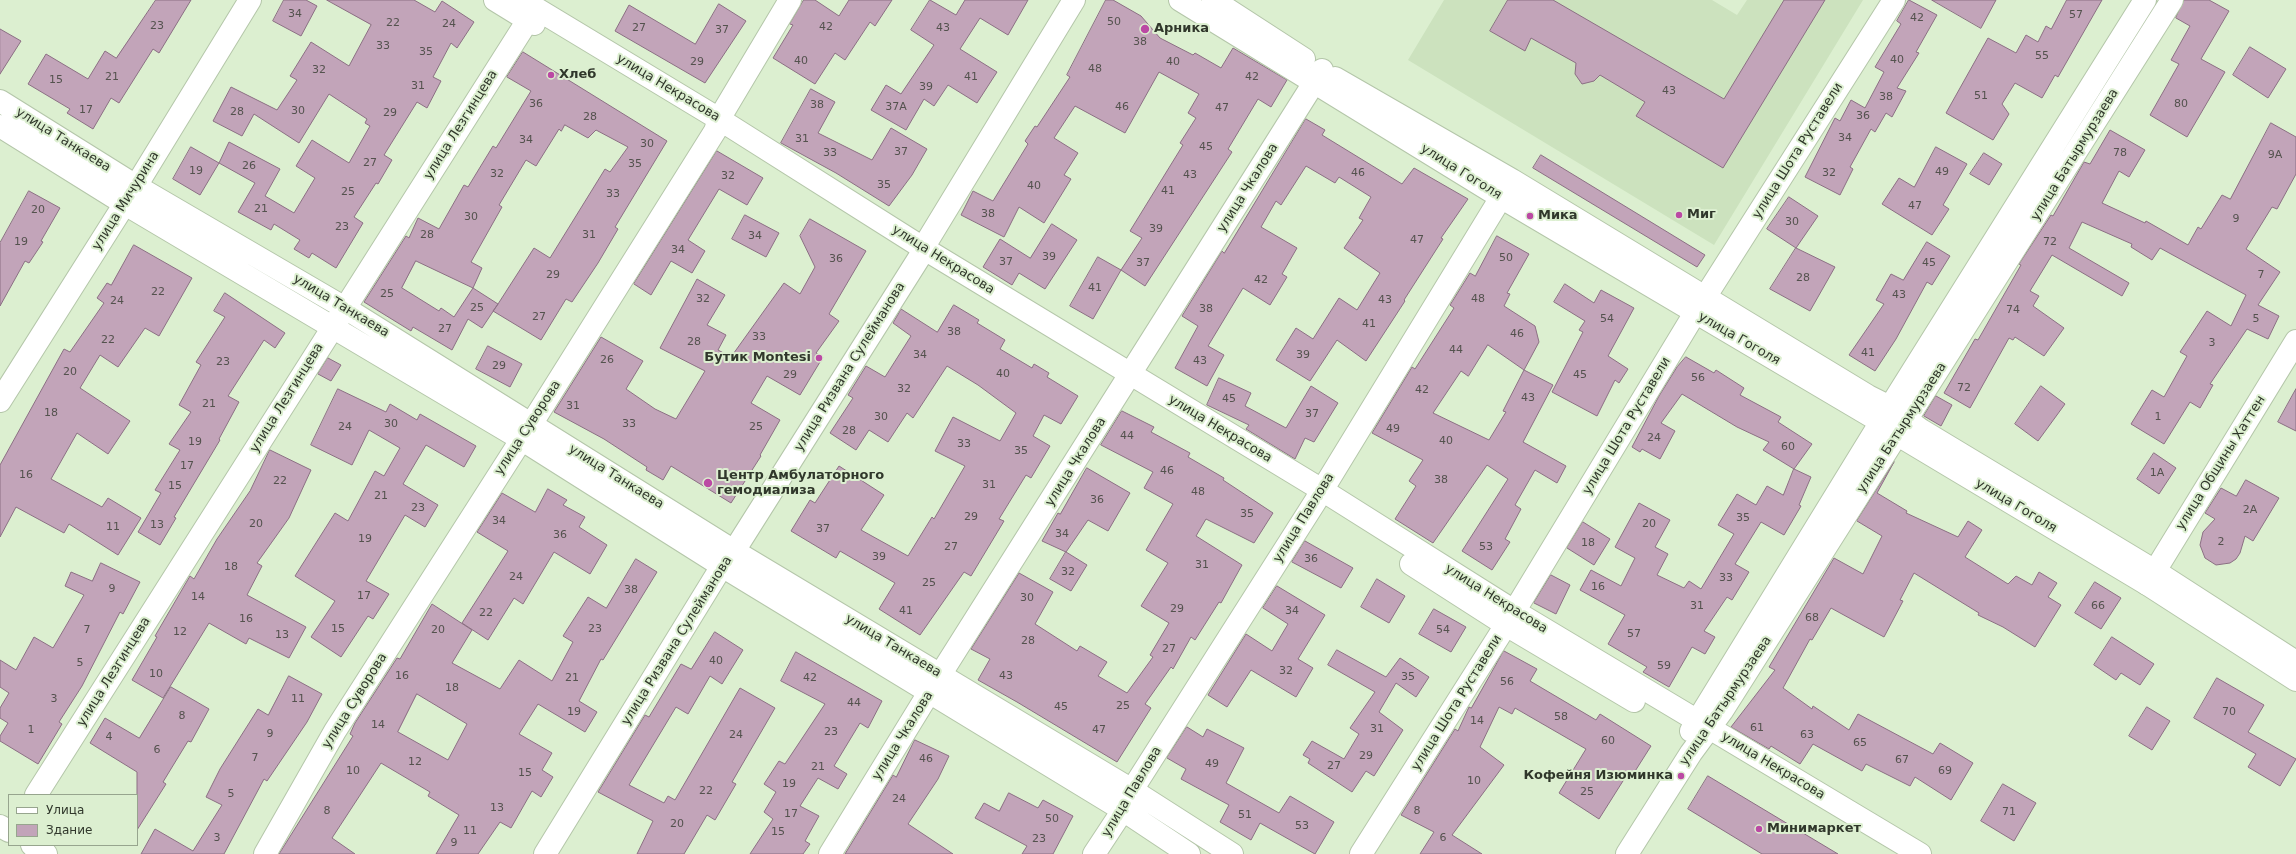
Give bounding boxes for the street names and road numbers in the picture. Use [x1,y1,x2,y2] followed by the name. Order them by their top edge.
[613,51,723,125] street label: улица Некрасова
[421,67,501,183] street label: улица Лезгинцева
[1750,80,1846,222] street label: улица Шота Руставели
[2028,86,2122,224] street label: улица Батырмурзаева
[13,104,113,176] street label: улица Танкаева
[1214,141,1282,235] street label: улица Чкалова
[1418,141,1504,203] street label: улица Гоголя
[89,149,163,253] street label: улица Мичурина
[889,222,997,298] street label: улица Некрасова
[290,271,392,341] street label: улица Танкаева
[791,280,909,454] street label: улица Ризвана Сулейманова
[1695,309,1783,369] street label: улица Гоголя
[247,340,327,456] street label: улица Лезгинцева
[1580,354,1674,498] street label: улица Шота Руставели
[1854,360,1950,496] street label: улица Батырмурзаева
[492,378,564,478] street label: улица Суворова
[1165,392,1275,466] street label: улица Некрасова
[2173,393,2269,533] street label: улица Общины Хаттен
[1042,415,1110,509] street label: улица Чкалова
[566,441,666,513] street label: улица Танкаева
[1270,470,1338,566] street label: улица Павлова
[1972,476,2060,536] street label: улица Гоголя
[618,554,736,728] street label: улица Ризвана Сулейманова
[1442,561,1550,637] street label: улица Некрасова
[842,611,944,681] street label: улица Танкаева
[74,614,154,730] street label: улица Лезгинцева
[1409,632,1505,774] street label: улица Шота Руставели
[1677,633,1775,769] street label: улица Батырмурзаева
[319,650,391,752] street label: улица Суворова
[869,689,937,783] street label: улица Чкалова
[1718,729,1828,803] street label: улица Некрасова
[1099,744,1165,840] street label: улица Павлова

